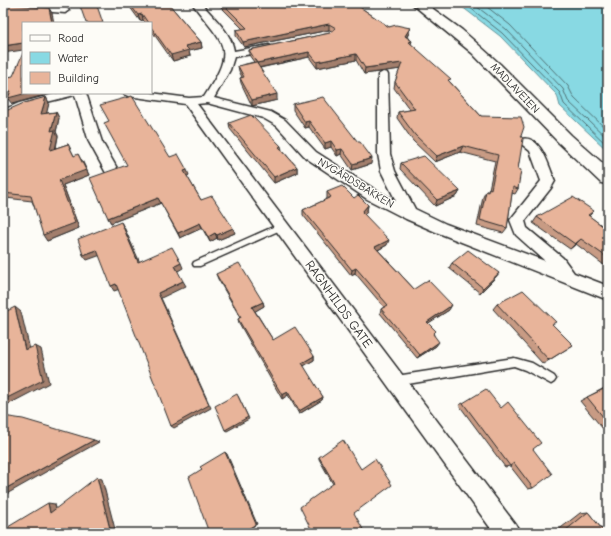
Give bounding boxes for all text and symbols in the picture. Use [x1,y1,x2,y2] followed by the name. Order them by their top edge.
[22,22,152,94] legend
[58,31,84,45] text: Road
[58,51,88,65] text: Water
[488,60,542,116] street label: MADLAVEIEN
[58,71,99,85] text: Building
[316,153,397,211] street label: NYGÅRDSBAKKEN
[302,257,376,351] street label: RAGNHILDS GATE

